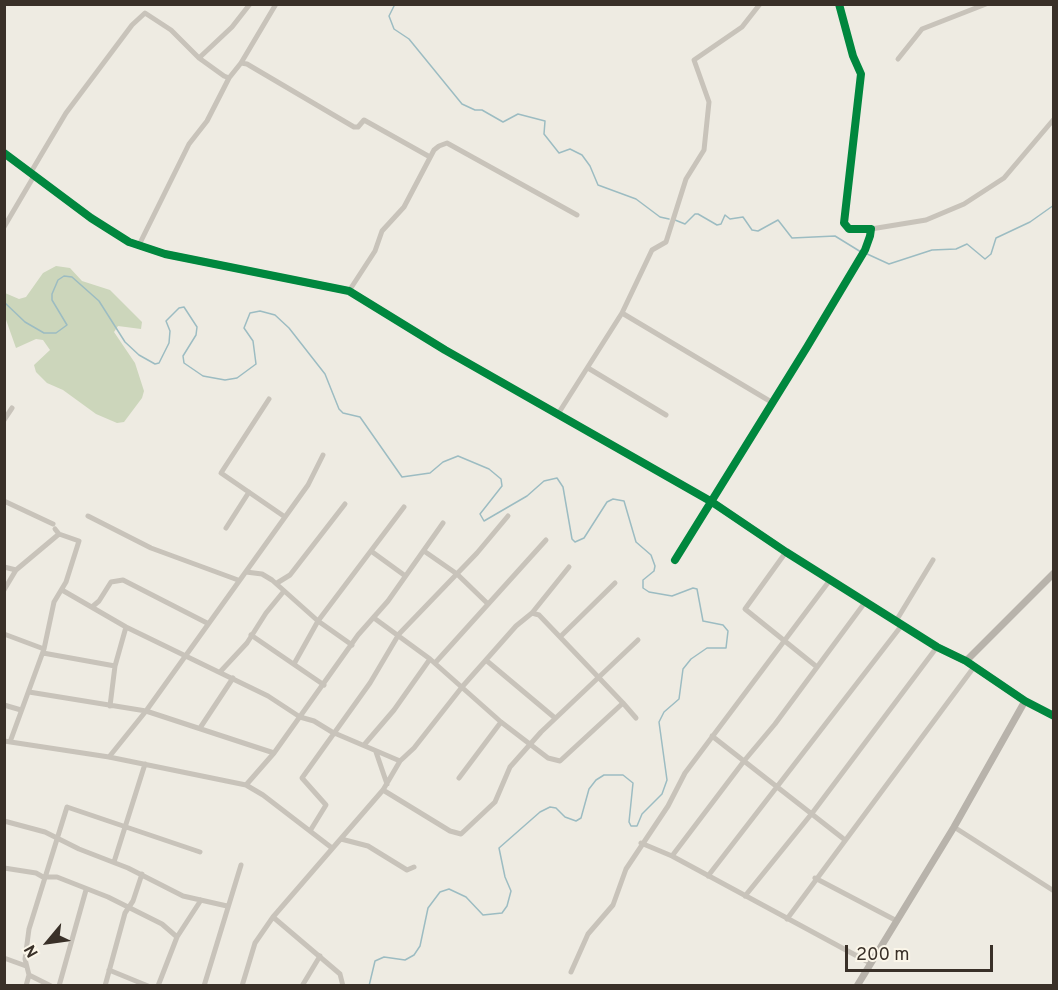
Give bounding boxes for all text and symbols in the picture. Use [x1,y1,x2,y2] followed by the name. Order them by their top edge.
[18,912,78,972] north arrow
[848,933,996,971] scale bar
[21,941,44,961] text: N
[856,944,909,967] text: 200 m

